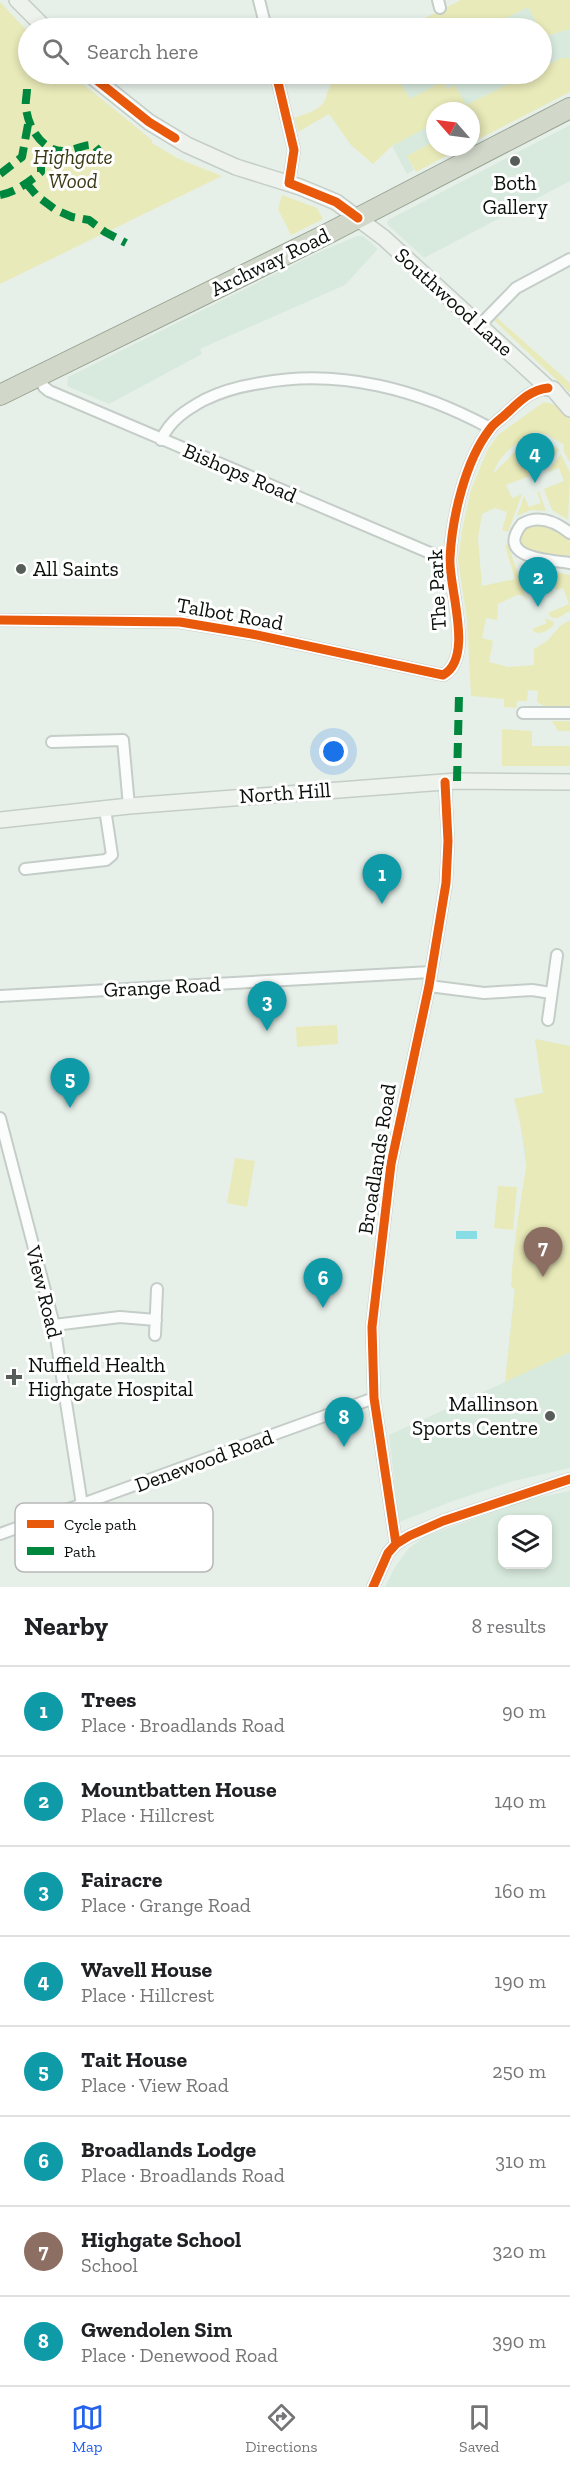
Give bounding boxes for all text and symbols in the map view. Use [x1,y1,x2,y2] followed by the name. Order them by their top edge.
[18,18,552,84] search box
[39,35,72,68] icon: search
[87,38,198,65] text: Search here
[426,102,480,156] north arrow
[33,144,113,193] park label: Highgate Wood
[508,154,522,168] marker: Both Gallery
[482,170,548,219] place label: Both Gallery
[206,222,334,301] street label: Archway Road
[390,242,519,361] street label: Southwood Lane
[516,434,554,483] pin: 4
[180,437,301,508] street label: Bishops Road
[422,549,451,631] street label: The Park
[33,556,119,581] place label: All Saints
[518,558,558,607] pin: 2
[14,562,28,576] marker: All Saints
[175,592,286,635] street label: Talbot Road
[319,737,348,766] your location
[238,777,332,808] street label: North Hill
[362,854,401,904] pin: 1
[103,971,221,1002] street label: Grange Road
[248,982,286,1031] pin: 3
[50,1058,90,1108] pin: 5
[352,1081,401,1236] street label: Broadlands Road
[524,1228,562,1277] pin: 7
[21,1242,68,1341] street label: View Road
[304,1258,342,1308] pin: 6
[28,1352,194,1401] place label: Nuffield Health Highgate Hospital
[5,1368,23,1386] marker: Nuffield Health Highgate Hospital
[412,1391,538,1440] place label: Mallinson Sports Centre
[324,1398,364,1447] pin: 8
[543,1409,557,1423] marker: Mallinson Sports Centre
[131,1424,277,1497] street label: Denewood Road
[15,1503,213,1572] legend
[64,1515,137,1534] text: Cycle path
[498,1515,552,1569] map controls
[498,1515,552,1569] button: layers
[64,1542,96,1561] text: Path
[24,1610,108,1642] text: Nearby
[471,1614,546,1638] text: 8 results
[81,1686,136,1713] text: Trees
[39,1699,48,1723] text: 1
[502,1699,546,1723] text: 90 m
[81,1713,285,1737] text: Place · Broadlands Road
[81,1776,277,1803] text: Mountbatten House
[38,1789,49,1813] text: 2
[494,1789,546,1813] text: 140 m
[81,1803,214,1827] text: Place · Hillcrest
[81,1866,162,1893] text: Fairacre
[38,1879,49,1903] text: 3
[494,1879,546,1903] text: 160 m
[81,1893,251,1917] text: Place · Grange Road
[81,1956,212,1983] text: Wavell House
[38,1969,49,1993] text: 4
[494,1969,546,1993] text: 190 m
[81,1983,214,2007] text: Place · Hillcrest
[81,2046,187,2073] text: Tait House
[38,2059,49,2083] text: 5
[492,2059,546,2083] text: 250 m
[81,2073,229,2097] text: Place · View Road
[81,2136,256,2163] text: Broadlands Lodge
[38,2149,49,2173] text: 6
[495,2149,546,2173] text: 310 m
[81,2163,285,2187] text: Place · Broadlands Road
[81,2226,241,2253] text: Highgate School
[39,2239,48,2263] text: 7
[493,2239,546,2263] text: 320 m
[81,2253,138,2277] text: School
[81,2316,232,2343] text: Gwendolen Sim
[38,2329,49,2353] text: 8
[492,2329,546,2353] text: 390 m
[81,2343,278,2367] text: Place · Denewood Road
[71,2401,104,2456] tab: Map
[245,2401,318,2456] tab: Directions
[459,2401,499,2456] tab: Saved

